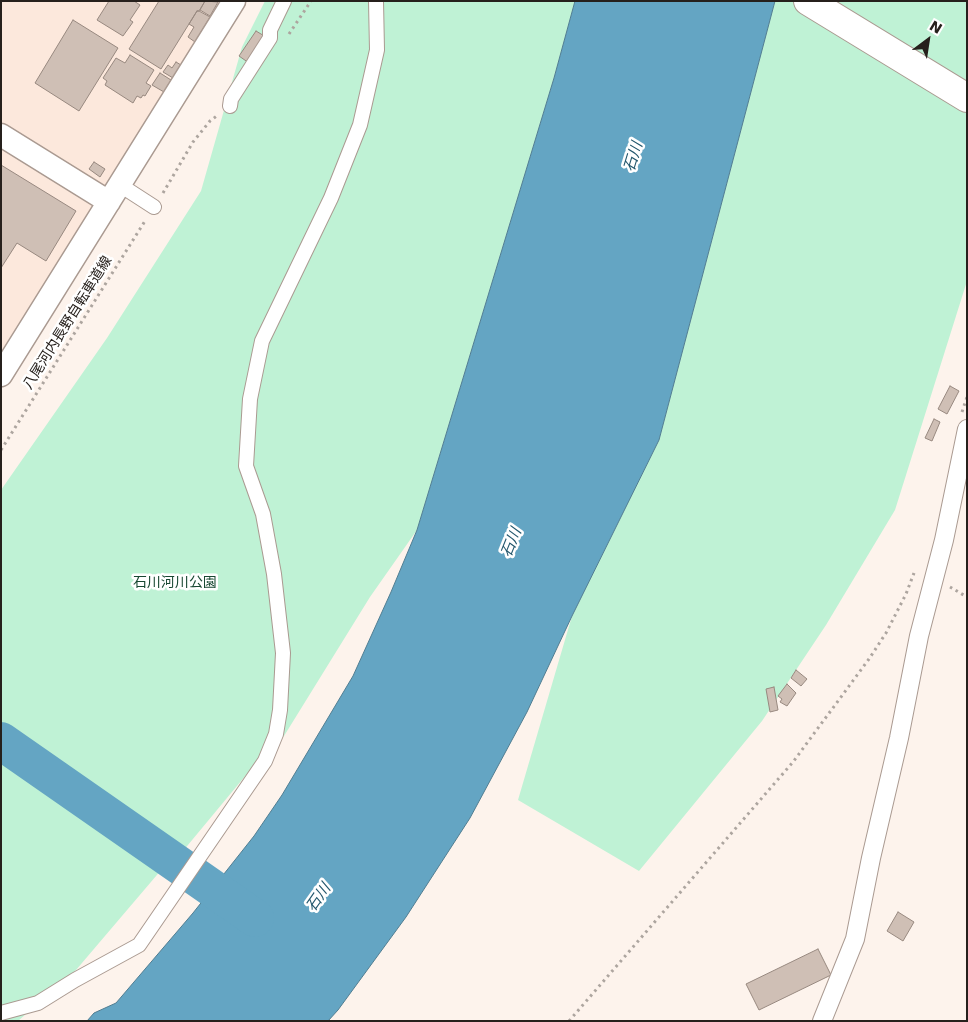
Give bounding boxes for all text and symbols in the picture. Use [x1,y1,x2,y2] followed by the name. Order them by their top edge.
[903,15,953,65] north arrow
[927,17,945,37] text: N
[621,140,647,174] water label: 石川
[20,253,116,393] street label: 八尾河内長野自転車道線
[498,526,526,560] water label: 石川
[133,575,217,591] park label: 石川河川公園
[303,881,335,915] water label: 石川

